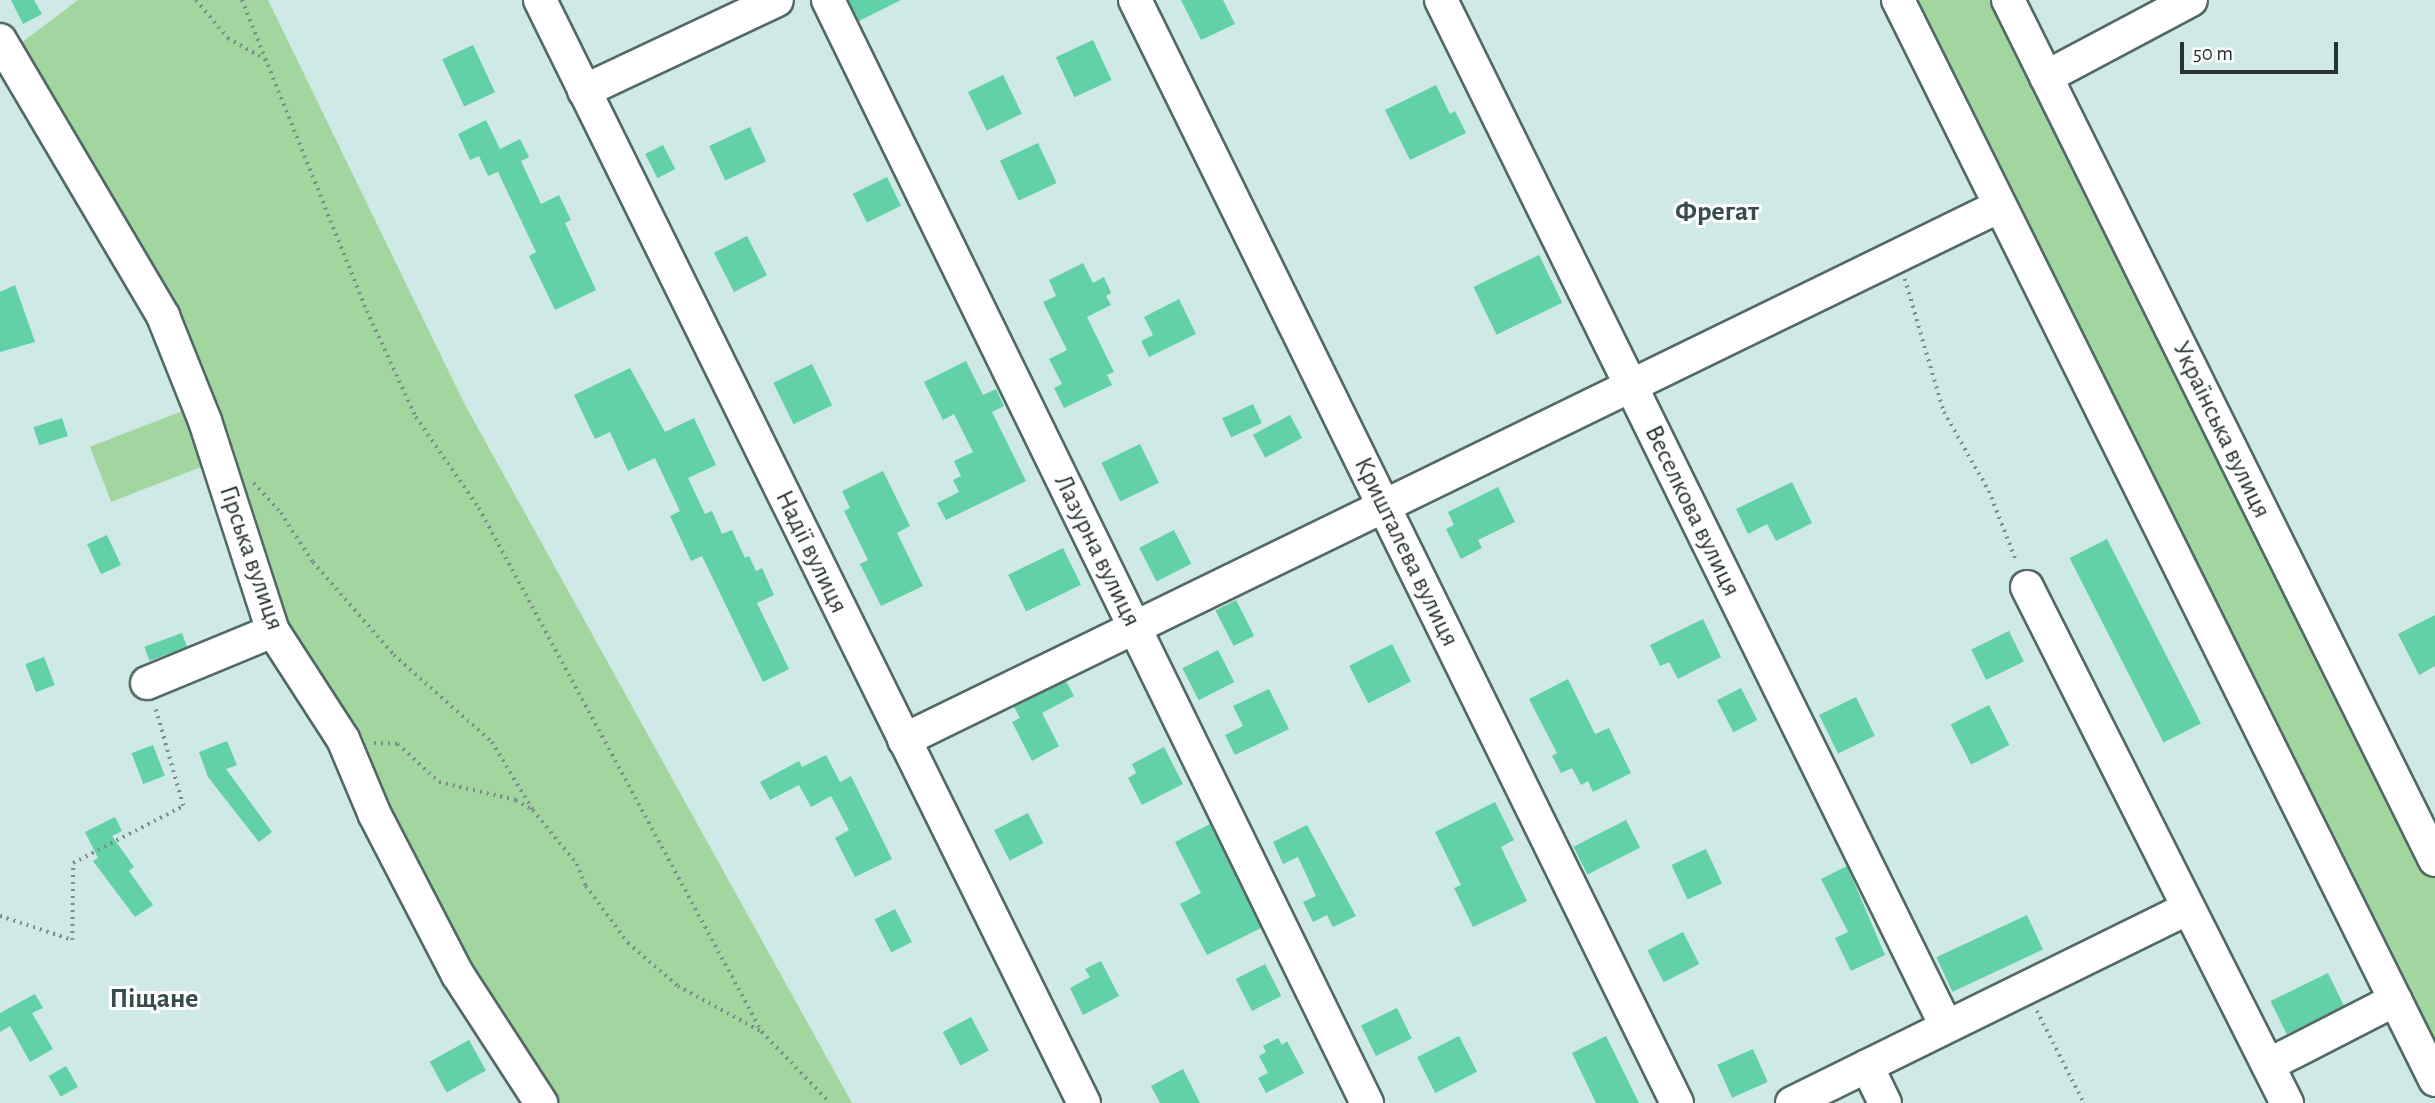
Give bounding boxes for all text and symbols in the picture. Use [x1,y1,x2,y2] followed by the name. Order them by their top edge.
[2183,28,2340,72] scale bar
[2193,43,2233,64] text: 50 m
[1675,195,1759,229] district label: Фрегат
[2165,337,2277,523] street label: Українська вулиця
[1637,420,1747,602] street label: Веселкова вулиця
[1347,452,1465,652] street label: Кришталева вулиця
[1047,470,1147,632] street label: Лазурна вулиця
[212,482,290,634] street label: Гірська вулиця
[768,485,854,619] street label: Надії вулиця
[109,982,199,1016] district label: Піщане

